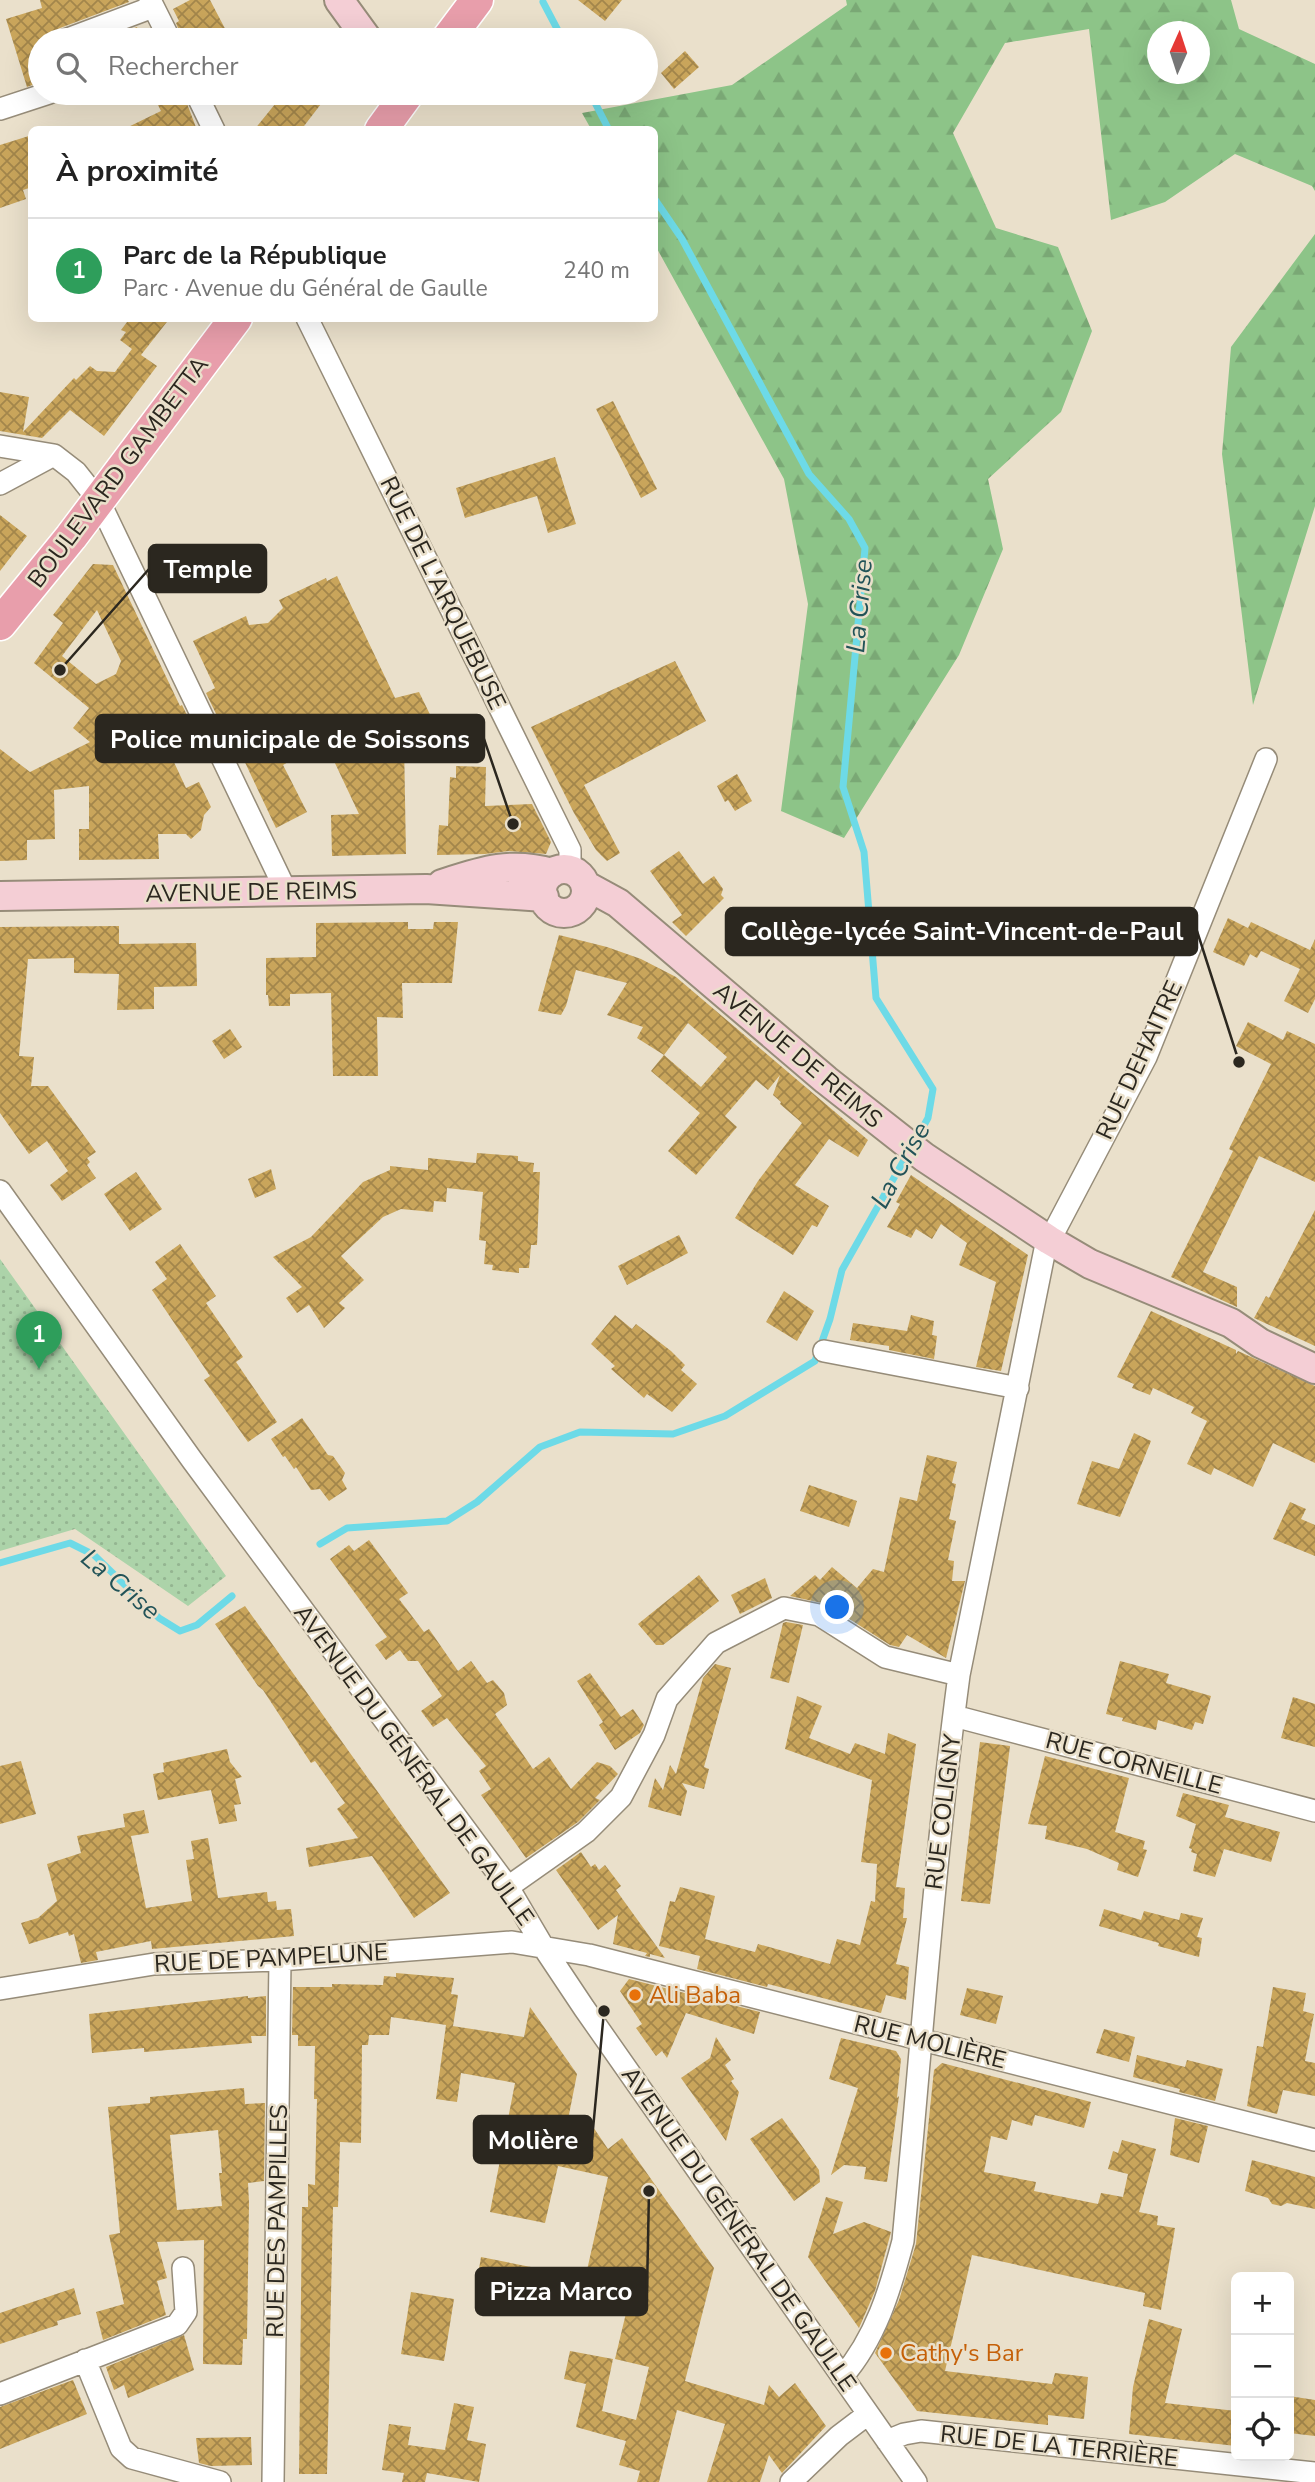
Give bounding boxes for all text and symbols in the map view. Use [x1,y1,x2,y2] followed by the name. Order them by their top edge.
[1147,21,1210,84] north arrow
[28,28,658,105] search box
[52,48,90,86] icon: search
[108,49,239,84] text: Rechercher
[56,151,218,192] text: À proximité
[123,238,387,273] text: Parc de la République
[72,255,86,286] text: 1
[563,255,630,286] text: 240 m
[123,273,488,304] text: Parc · Avenue du Général de Gaulle
[20,349,216,594] street label: BOULEVARD GAMBETTA
[373,471,513,715] street label: RUE DE L'ARQUEBUSE
[149,545,266,592] callout: Temple
[164,552,252,587] text: Temple
[838,558,881,654] water label: La Crise
[96,715,484,762] callout: Police municipale de Soissons
[110,722,470,757] text: Police municipale de Soissons
[145,874,357,910] street label: AVENUE DE REIMS
[726,908,1197,955] callout: Collège-lycée Saint-Vincent-de-Paul
[740,914,1184,949] text: Collège-lycée Saint-Vincent-de-Paul
[707,975,889,1135] street label: AVENUE DE REIMS
[1088,975,1190,1145] street label: RUE DEHAITRE
[862,1116,939,1215] water label: La Crise
[16,1311,62,1369] pin: 1
[74,1541,168,1628] water label: La Crise
[820,1590,854,1624] your location
[287,1598,541,1932] street label: AVENUE DU GÉNÉRAL DE GAULLE
[1042,1724,1226,1802] street label: RUE CORNEILLE
[918,1732,968,1892] street label: RUE COLIGNY
[153,1936,389,1980] street label: RUE DE PAMPELUNE
[649,1979,741,2011] place label: Ali Baba
[627,1987,643,2003] marker: Ali Baba
[851,2008,1009,2076] street label: RUE MOLIÈRE
[614,2060,864,2398] street label: AVENUE DU GÉNÉRAL DE GAULLE
[259,2104,295,2338] street label: RUE DES PAMPILLES
[474,2116,592,2163] callout: Molière
[488,2123,578,2158] text: Molière
[476,2268,647,2315] callout: Pizza Marco
[1231,2272,1294,2461] map controls
[1231,2272,1294,2335] button: +
[489,2274,633,2309] text: Pizza Marco
[1231,2335,1294,2398] button: −
[900,2337,1024,2369] place label: Cathy's Bar
[878,2345,894,2361] marker: Cathy's Bar
[1231,2398,1294,2461] button: locate
[939,2418,1179,2474] street label: RUE DE LA TERRIÈRE

